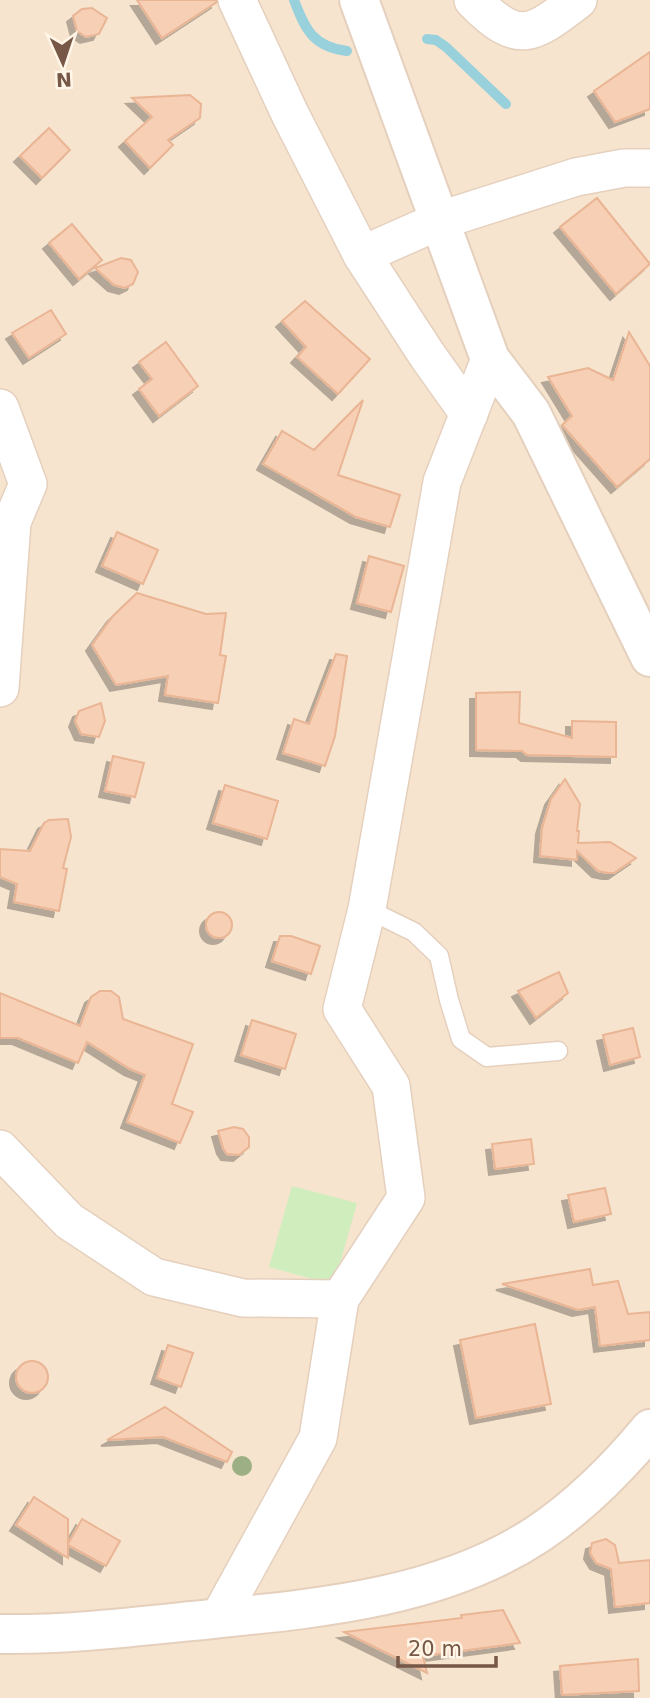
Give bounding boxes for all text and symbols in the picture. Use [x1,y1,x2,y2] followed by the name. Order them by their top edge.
[28,28,98,98] north arrow
[55,69,72,91] text: N
[398,1624,496,1668] scale bar
[408,1637,462,1661] text: 20 m

